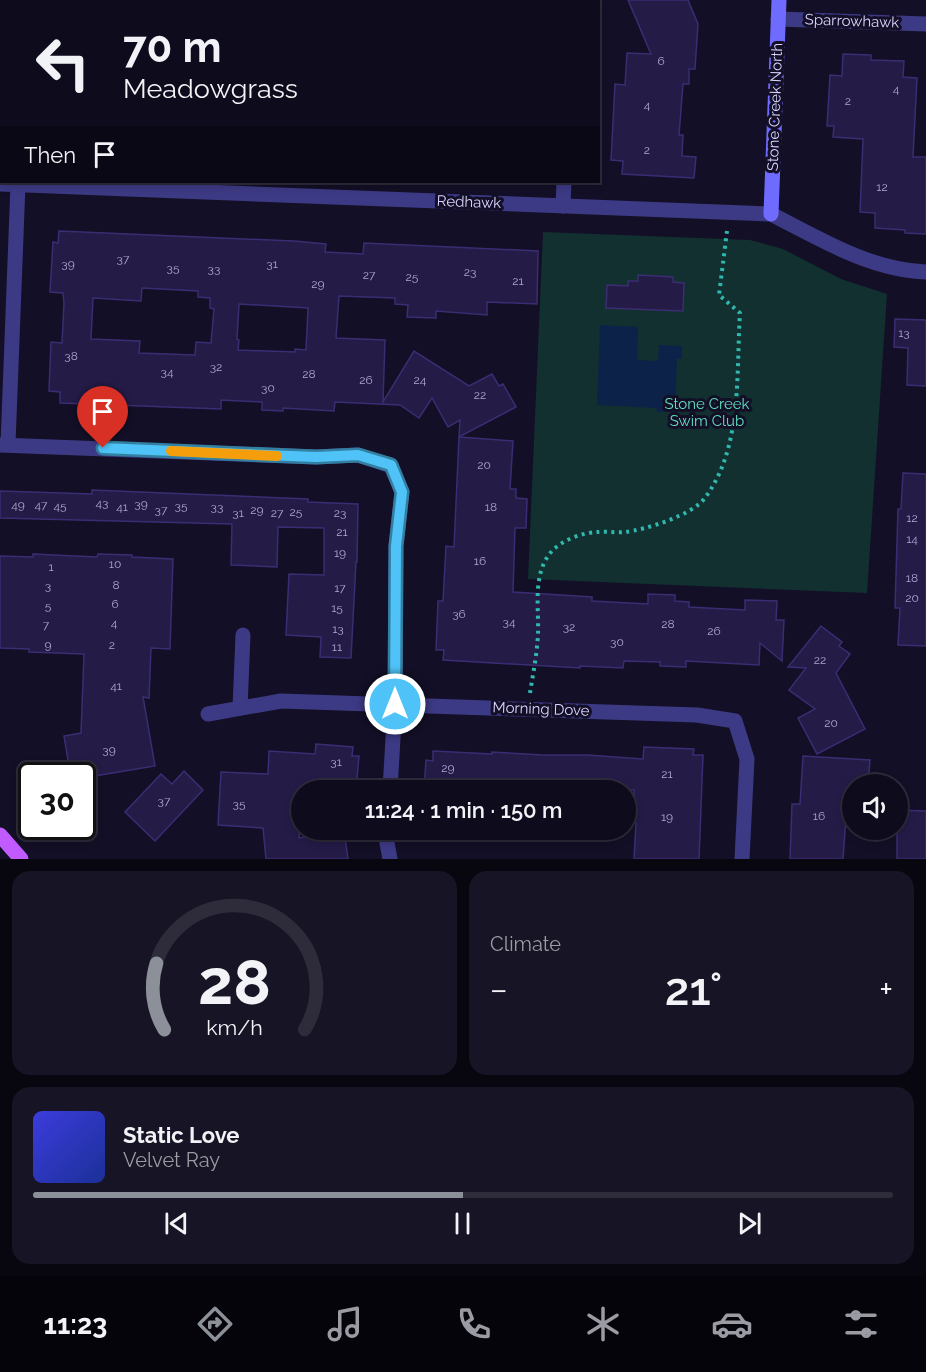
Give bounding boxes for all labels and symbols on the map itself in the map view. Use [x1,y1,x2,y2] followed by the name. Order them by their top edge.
[804,10,900,32] street label: Sparrowhawk
[764,43,786,171] street label: Stone Creek North
[657,54,665,68] house number: 6
[893,82,900,96] house number: 4
[845,94,851,108] house number: 2
[644,98,651,112] house number: 4
[644,143,650,157] house number: 2
[876,180,888,194] house number: 12
[436,192,502,212] street label: Redhawk
[117,252,130,266] house number: 37
[61,257,75,271] house number: 39
[266,257,278,271] house number: 31
[167,261,180,275] house number: 35
[208,262,220,276] house number: 33
[464,265,476,279] house number: 23
[363,268,376,282] house number: 27
[406,270,419,284] house number: 25
[512,274,524,288] house number: 21
[311,277,325,291] house number: 29
[898,326,910,340] house number: 13
[64,349,78,363] house number: 38
[210,360,222,374] house number: 32
[161,365,174,379] house number: 34
[302,367,316,381] house number: 28
[359,373,373,387] house number: 26
[414,373,427,387] house number: 24
[261,381,275,395] house number: 30
[77,386,128,448] pin
[474,388,486,402] house number: 22
[664,395,750,430] park label: Stone Creek Swim Club
[477,458,491,472] house number: 20
[96,496,108,510] house number: 43
[134,497,148,511] house number: 39
[11,498,25,512] house number: 49
[35,498,48,512] house number: 47
[53,499,67,513] house number: 45
[175,499,188,513] house number: 35
[116,500,128,514] house number: 41
[211,500,223,514] house number: 33
[485,500,497,514] house number: 18
[155,503,168,517] house number: 37
[250,503,264,517] house number: 29
[290,505,303,519] house number: 25
[232,506,244,520] house number: 31
[271,506,284,520] house number: 27
[334,506,346,520] house number: 23
[906,511,918,525] house number: 12
[336,525,348,539] house number: 21
[906,532,918,546] house number: 14
[334,546,346,560] house number: 19
[474,554,486,568] house number: 16
[109,557,121,571] house number: 10
[48,560,54,574] house number: 1
[906,571,918,585] house number: 18
[112,578,120,592] house number: 8
[45,579,51,593] house number: 3
[334,581,346,595] house number: 17
[905,591,919,605] house number: 20
[111,597,119,611] house number: 6
[45,599,52,613] house number: 5
[331,601,343,615] house number: 15
[452,607,466,621] house number: 36
[503,615,516,629] house number: 34
[111,616,118,630] house number: 4
[661,617,675,631] house number: 28
[43,618,50,632] house number: 7
[563,620,575,634] house number: 32
[332,622,344,636] house number: 13
[707,624,721,638] house number: 26
[610,635,624,649] house number: 30
[44,638,52,652] house number: 9
[109,638,115,652] house number: 2
[332,640,342,654] house number: 11
[814,653,826,667] house number: 22
[363,672,427,736] position arrow
[110,679,122,693] house number: 41
[492,698,590,720] street label: Morning Dove
[824,716,838,730] house number: 20
[102,743,116,757] house number: 39
[330,755,342,769] house number: 31
[441,761,455,775] house number: 29
[18,762,96,840] speed limit sign: 30
[661,767,673,781] house number: 21
[158,794,171,808] house number: 37
[233,797,246,811] house number: 35
[813,809,825,823] house number: 16
[661,810,673,824] house number: 19

